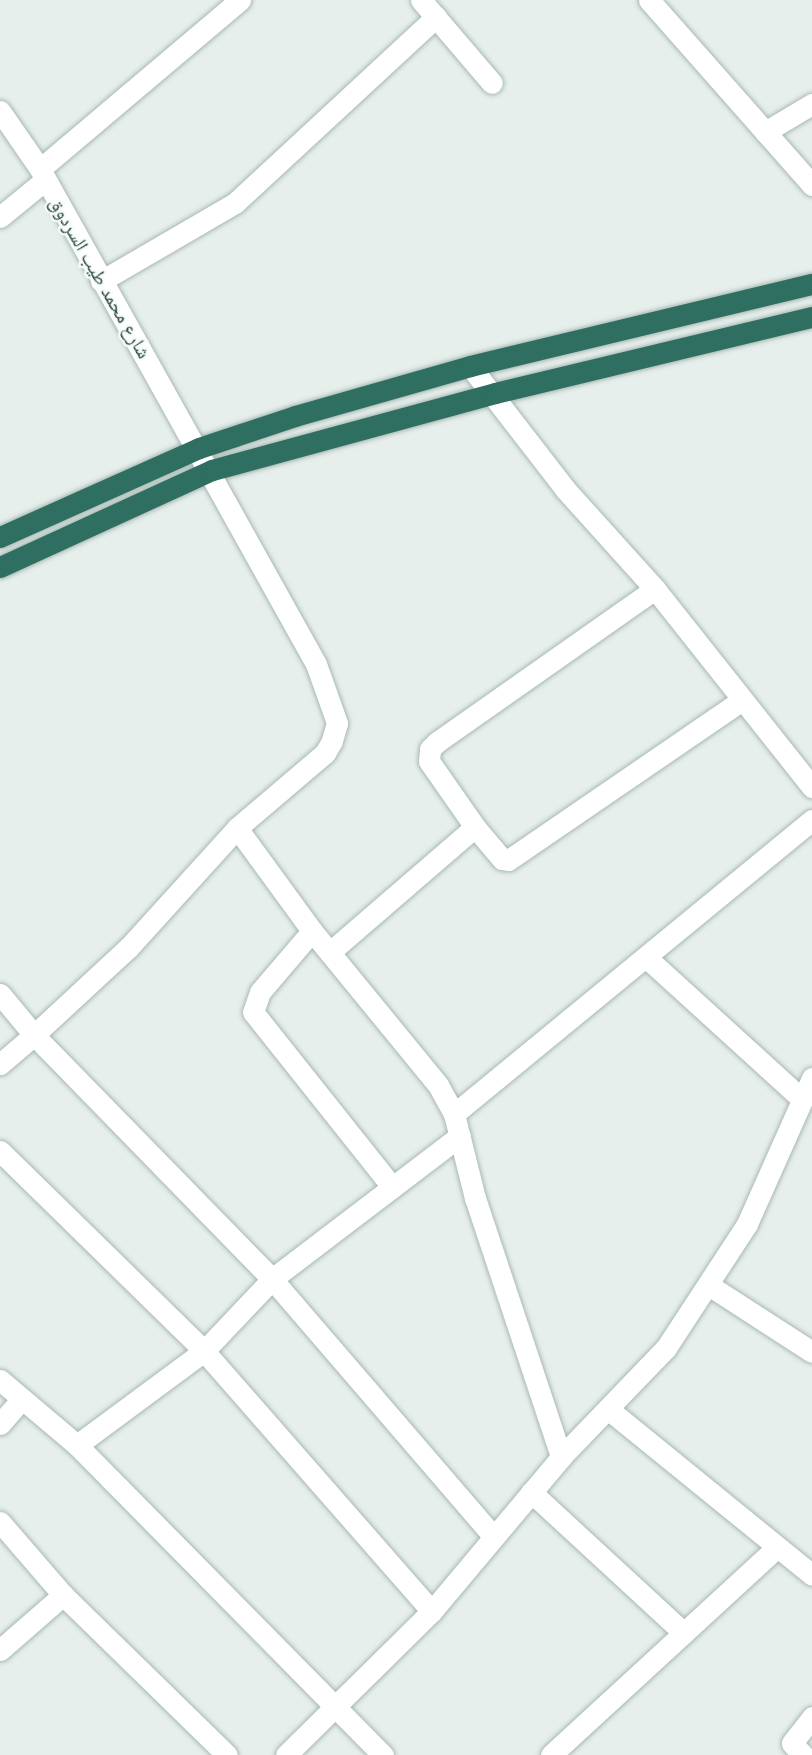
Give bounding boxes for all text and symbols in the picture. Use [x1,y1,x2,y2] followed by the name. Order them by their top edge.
[45,193,155,363] street label: شارع محمد طيب السردوق

